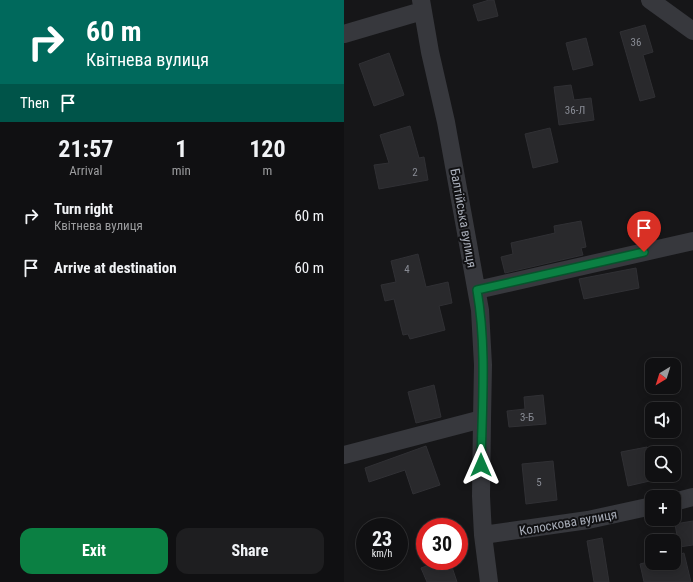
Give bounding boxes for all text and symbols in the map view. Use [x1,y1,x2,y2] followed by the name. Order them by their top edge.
[86,15,142,48] text: 60 m
[20,16,72,68] icon: right
[631,36,641,49] house number: 36
[86,49,209,70] text: Квітнева вулиця
[57,92,79,114] icon: arrive
[20,94,49,112] text: Then
[565,104,585,117] house number: 36-Л
[58,135,113,163] text: 21:57
[175,135,187,163] text: 1
[249,135,286,163] text: 120
[69,163,102,178] text: Arrival
[172,163,191,178] text: min
[263,163,272,178] text: m
[412,166,418,179] house number: 2
[447,167,480,269] street label: Балтійська вулиця
[54,200,113,218] text: Turn right
[20,205,42,227] icon: right
[294,207,324,225] text: 60 m
[627,211,661,252] pin
[633,217,655,239] icon: arrive
[54,218,143,233] text: Квітнева вулиця
[20,257,42,279] icon: arrive
[54,259,177,277] text: Arrive at destination
[294,259,324,277] text: 60 m
[404,263,410,276] house number: 4
[645,358,681,394] north arrow
[645,358,681,570] map controls
[645,402,681,438] button: sound
[520,411,534,424] house number: 3-Б
[460,444,502,486] position arrow
[645,446,681,482] button: search
[536,476,542,489] house number: 5
[645,490,681,526] button: +
[518,506,618,538] street label: Колоскова вулиця
[416,518,468,570] speed limit sign: 30
[372,527,392,551] text: 23
[20,528,168,574] button: Exit
[176,528,324,574] button: Share
[645,534,681,570] button: −
[372,548,392,559] text: km/h

